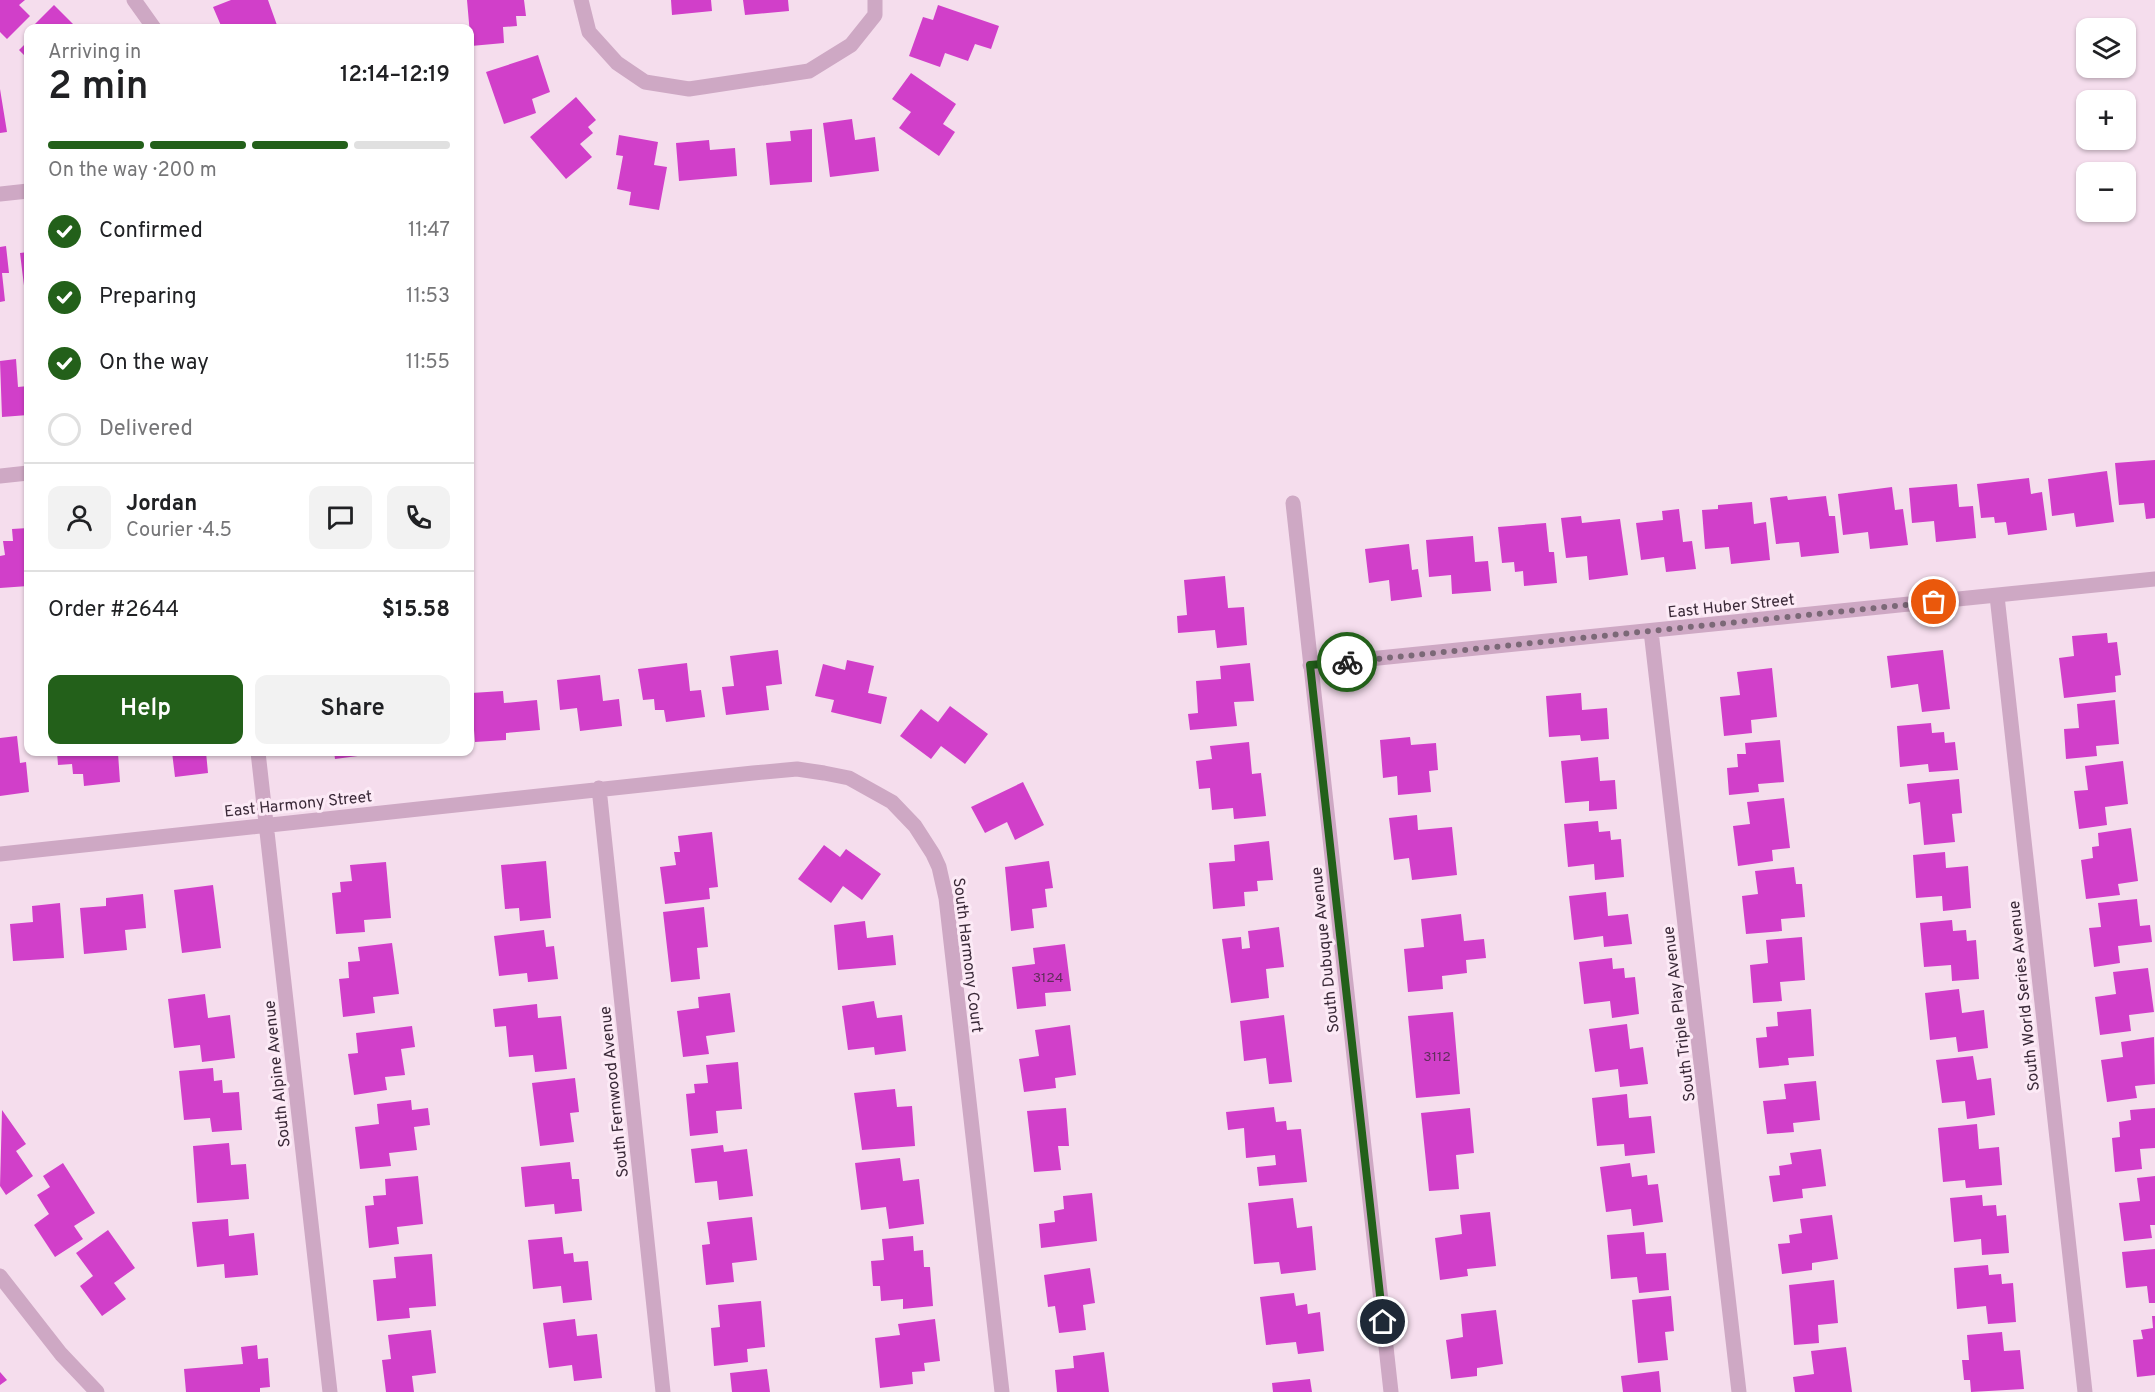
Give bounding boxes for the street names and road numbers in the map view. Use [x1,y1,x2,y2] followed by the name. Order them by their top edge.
[1667,590,1796,624] street label: East Huber Street
[223,787,373,823] street label: East Harmony Street
[1307,866,1345,1034] street label: South Dubuque Avenue
[948,877,986,1034] street label: South Harmony Court
[2005,900,2045,1092] street label: South World Series Avenue
[1659,925,1701,1103] street label: South Triple Play Avenue
[260,999,296,1148] street label: South Alpine Avenue
[596,1005,634,1179] street label: South Fernwood Avenue

